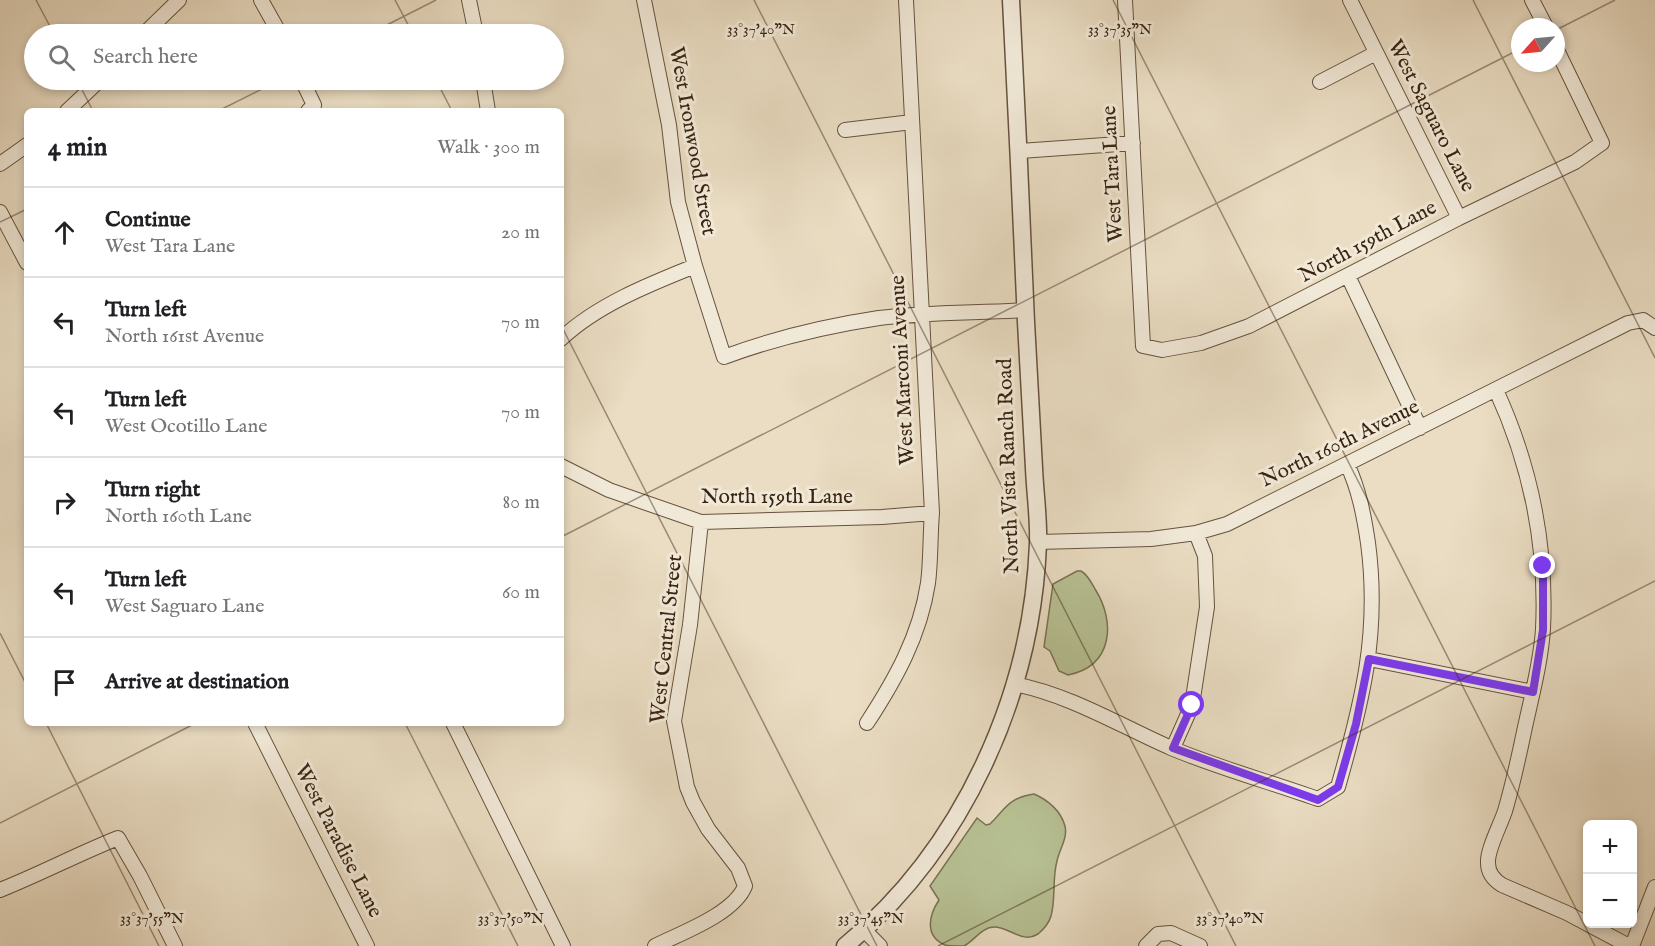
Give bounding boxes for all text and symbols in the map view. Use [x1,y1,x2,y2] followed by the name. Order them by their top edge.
[1511,18,1565,72] north arrow
[727,20,795,39] text: 33°37'40"N
[1088,20,1152,39] text: 33°37'35"N
[24,24,564,90] search box
[1381,35,1481,197] street label: West Saguaro Lane
[45,41,78,74] icon: search
[93,43,198,71] text: Search here
[662,45,722,237] street label: West Ironwood Street
[1096,105,1130,243] street label: West Tara Lane
[48,131,107,164] text: 4 min
[437,135,540,160] text: Walk · 300 m
[1295,194,1442,290] street label: North 159th Lane
[105,206,191,234] text: Continue
[48,216,81,249] icon: ahead
[501,220,540,245] text: 20 m
[105,234,235,259] text: West Tara Lane
[885,274,921,466] street label: West Marconi Avenue
[105,296,187,324] text: Turn left
[48,306,81,339] icon: left
[501,310,540,335] text: 70 m
[105,324,264,349] text: North 161st Avenue
[992,357,1026,574] street label: North Vista Ranch Road
[105,386,187,414] text: Turn left
[1256,394,1424,494] street label: North 160th Avenue
[48,396,81,429] icon: left
[501,400,540,425] text: 70 m
[105,414,267,439] text: West Ocotillo Lane
[105,476,200,504] text: Turn right
[701,484,853,511] street label: North 159th Lane
[48,486,81,519] icon: right
[503,490,540,515] text: 80 m
[105,504,252,529] text: North 160th Lane
[1529,552,1555,578] route end
[645,553,689,725] street label: West Central Street
[105,566,187,594] text: Turn left
[48,576,81,609] icon: left
[502,580,540,605] text: 60 m
[105,594,264,619] text: West Saguaro Lane
[48,666,81,699] icon: arrive
[105,668,289,696] text: Arrive at destination
[1178,691,1204,717] route start
[288,760,389,923] street label: West Paradise Lane
[1583,820,1637,928] map controls
[1583,820,1637,874] button: +
[1583,874,1637,928] button: −
[120,909,184,928] text: 33°37'55"N
[478,909,544,928] text: 33°37'50"N
[838,909,904,928] text: 33°37'45"N
[1196,909,1264,928] text: 33°37'40"N

